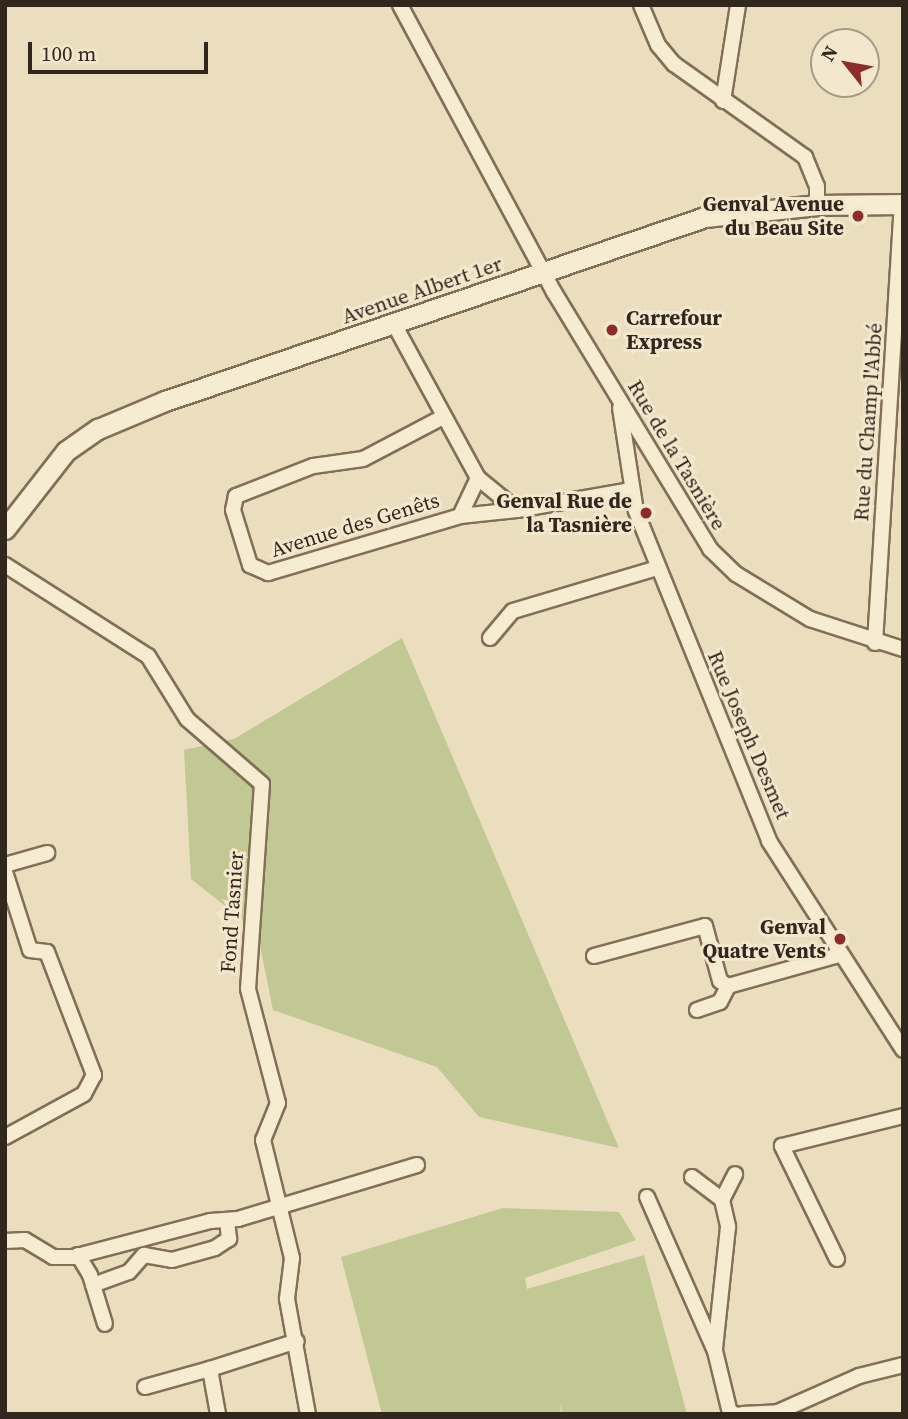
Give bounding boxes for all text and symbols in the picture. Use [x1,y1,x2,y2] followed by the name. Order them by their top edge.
[32,28,212,72] scale bar
[810,28,880,98] north arrow
[41,39,96,68] text: 100 m
[814,41,843,66] text: N
[703,191,844,241] place label: Genval Avenue du Beau Site
[850,208,866,224] marker: Genval Avenue du Beau Site
[338,251,506,329] street label: Avenue Albert 1er
[626,305,722,355] place label: Carrefour Express
[604,322,620,338] marker: Carrefour Express
[849,322,887,522] street label: Rue du Champ l'Abbé
[622,375,732,535] street label: Rue de la Tasnière
[268,487,442,563] street label: Avenue des Genêts
[496,488,632,538] place label: Genval Rue de la Tasnière
[638,505,654,521] marker: Genval Rue de la Tasnière
[702,647,796,823] street label: Rue Joseph Desmet
[215,850,249,974] street label: Fond Tasnier
[702,914,826,964] place label: Genval Quatre Vents
[832,931,848,947] marker: Genval Quatre Vents

